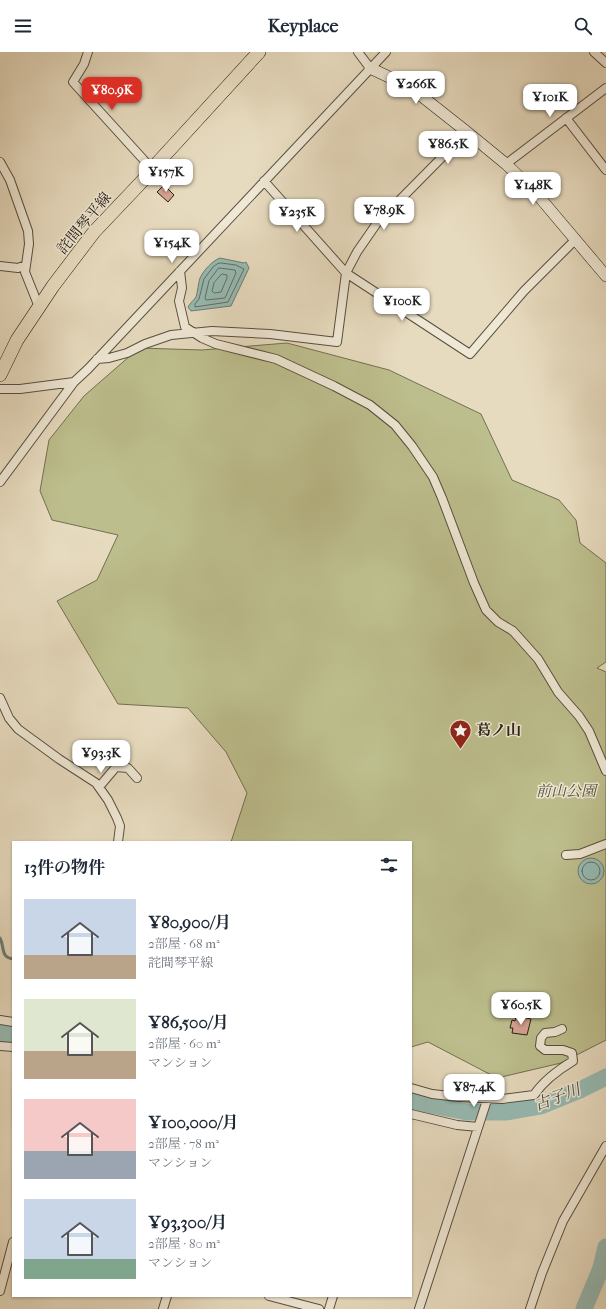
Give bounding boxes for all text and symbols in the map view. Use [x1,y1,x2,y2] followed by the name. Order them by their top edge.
[12,15,34,37] icon: menu
[572,15,594,37] icon: search
[268,16,338,37] text: Keyplace
[388,71,444,105] pin: ¥266K
[396,76,436,91] text: ¥266K
[79,77,145,111] pin: ¥80.9K
[91,82,133,97] text: ¥80.9K
[522,84,578,118] pin: ¥101K
[532,89,568,104] text: ¥101K
[415,131,481,165] pin: ¥86.5K
[428,136,468,151] text: ¥86.5K
[138,159,194,193] pin: ¥157K
[148,164,184,179] text: ¥157K
[505,172,561,206] pin: ¥148K
[514,177,552,192] text: ¥148K
[53,188,115,258] street label: 詫間琴平線
[351,197,417,231] pin: ¥78.9K
[269,199,325,233] pin: ¥235K
[363,202,405,217] text: ¥78.9K
[278,204,316,219] text: ¥235K
[144,230,200,264] pin: ¥154K
[153,235,191,250] text: ¥154K
[374,288,430,322] pin: ¥100K
[383,293,421,308] text: ¥100K
[448,717,474,750] place icon: 葛ノ山
[476,721,521,739] place label: 葛ノ山
[68,740,134,774] pin: ¥93.3K
[81,745,121,760] text: ¥93.3K
[536,782,599,800] park label: 前山公園
[378,854,400,876] icon: filters
[24,857,105,877] text: 13件の物件
[148,912,231,932] text: ¥80,900/月
[56,915,104,963] icon: home
[148,936,220,951] text: 2部屋 · 68 m²
[148,955,213,970] text: 詫間琴平線
[488,992,554,1026] pin: ¥60.5K
[500,997,542,1012] text: ¥60.5K
[148,1012,229,1032] text: ¥86,500/月
[56,1015,104,1063] icon: home
[148,1036,220,1051] text: 2部屋 · 60 m²
[148,1055,212,1070] text: マンション
[441,1074,507,1108] pin: ¥87.4K
[453,1079,495,1094] text: ¥87.4K
[531,1079,585,1114] water label: 古子川
[148,1112,239,1132] text: ¥100,000/月
[56,1115,104,1163] icon: home
[148,1136,219,1151] text: 2部屋 · 78 m²
[148,1155,212,1170] text: マンション
[148,1212,227,1232] text: ¥93,300/月
[56,1215,104,1263] icon: home
[148,1236,220,1251] text: 2部屋 · 80 m²
[148,1255,212,1270] text: マンション

